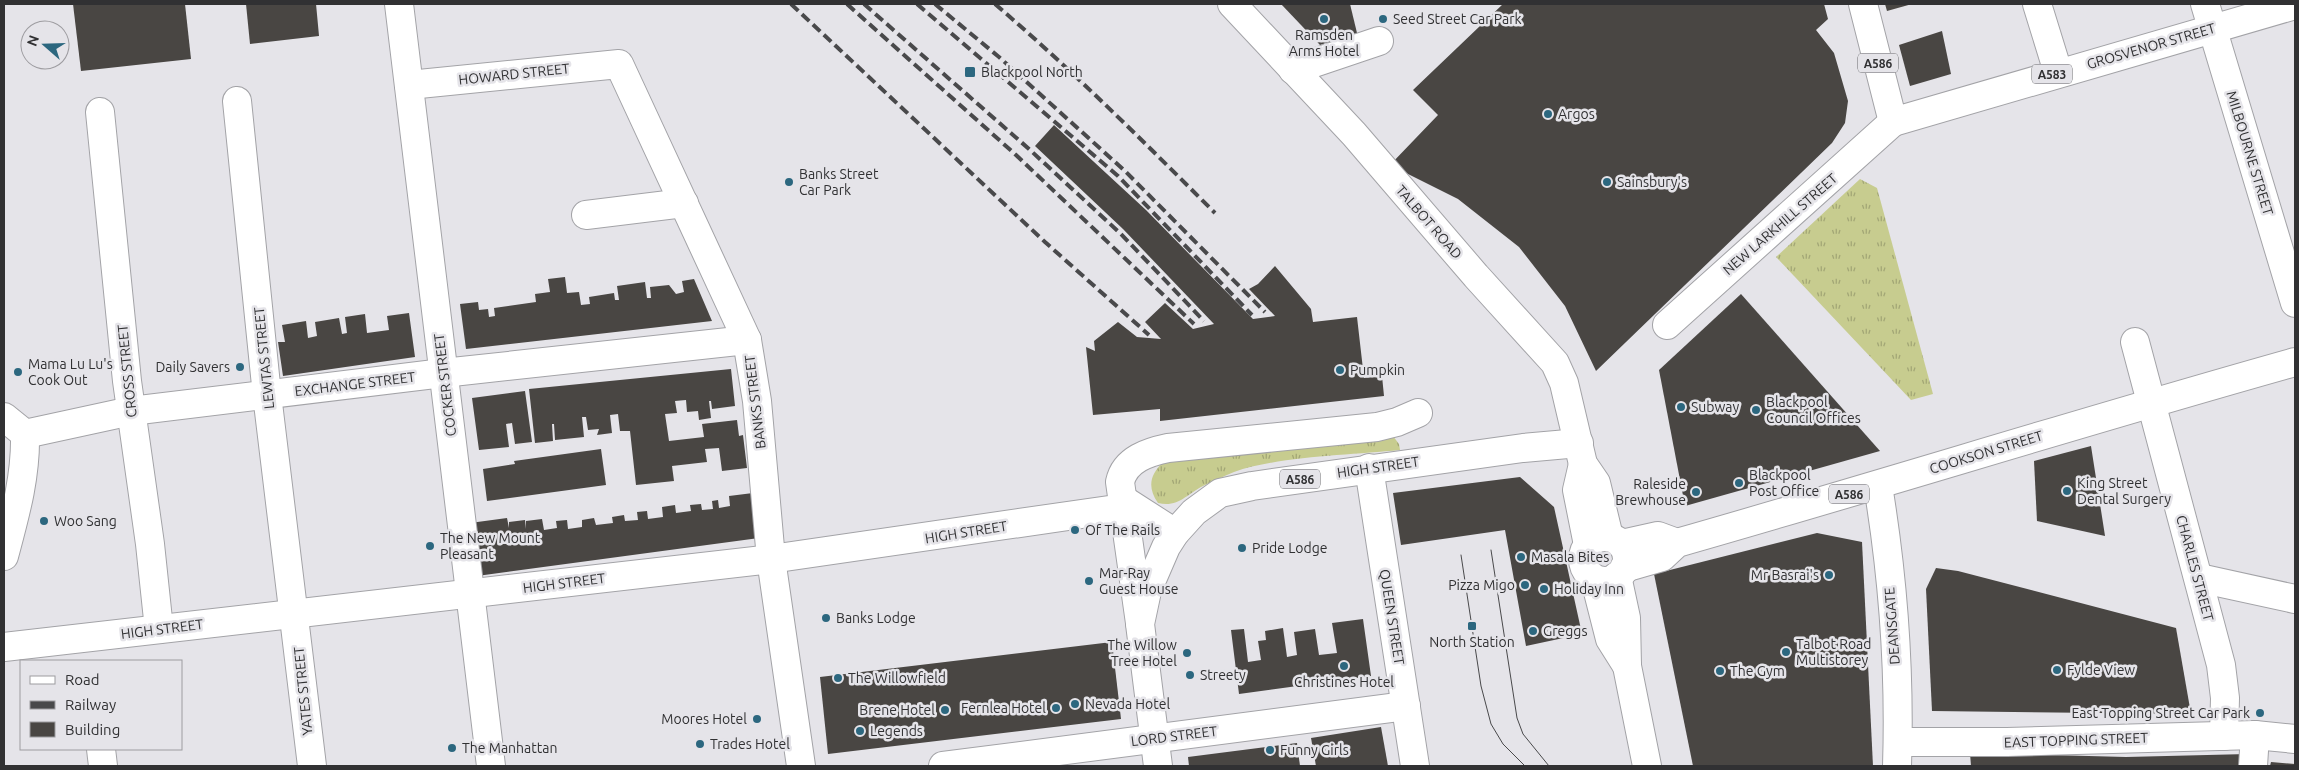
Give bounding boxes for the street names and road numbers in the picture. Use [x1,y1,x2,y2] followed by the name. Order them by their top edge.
[2085,20,2217,72] street label: GROSVENOR STREET
[1858,54,1898,72] road number: A586
[458,60,571,88] street label: HOWARD STREET
[2032,64,2072,84] road number: A583
[2223,89,2277,217] street label: MILBOURNE STREET
[1720,170,1840,278] street label: NEW LARKHILL STREET
[1393,182,1465,262] street label: TALBOT ROAD
[251,306,277,410] street label: LEWTAS STREET
[114,324,140,418] street label: CROSS STREET
[431,332,459,437] street label: COCKER STREET
[741,354,769,450] street label: BANKS STREET
[294,369,416,399] street label: EXCHANGE STREET
[1928,427,2045,477] street label: COOKSON STREET
[1336,453,1420,481] street label: HIGH STREET
[1280,469,1320,488] road number: A586
[1829,484,1869,504] road number: A586
[2173,513,2217,623] street label: CHARLES STREET
[924,518,1008,546] street label: HIGH STREET
[1377,568,1407,666] street label: QUEEN STREET
[522,570,606,596] street label: HIGH STREET
[1881,587,1903,665] street label: DEANSGATE
[120,616,204,642] street label: HIGH STREET
[290,646,316,736] street label: YATES STREET
[1130,723,1218,749] street label: LORD STREET
[2004,729,2149,751] street label: EAST TOPPING STREET

